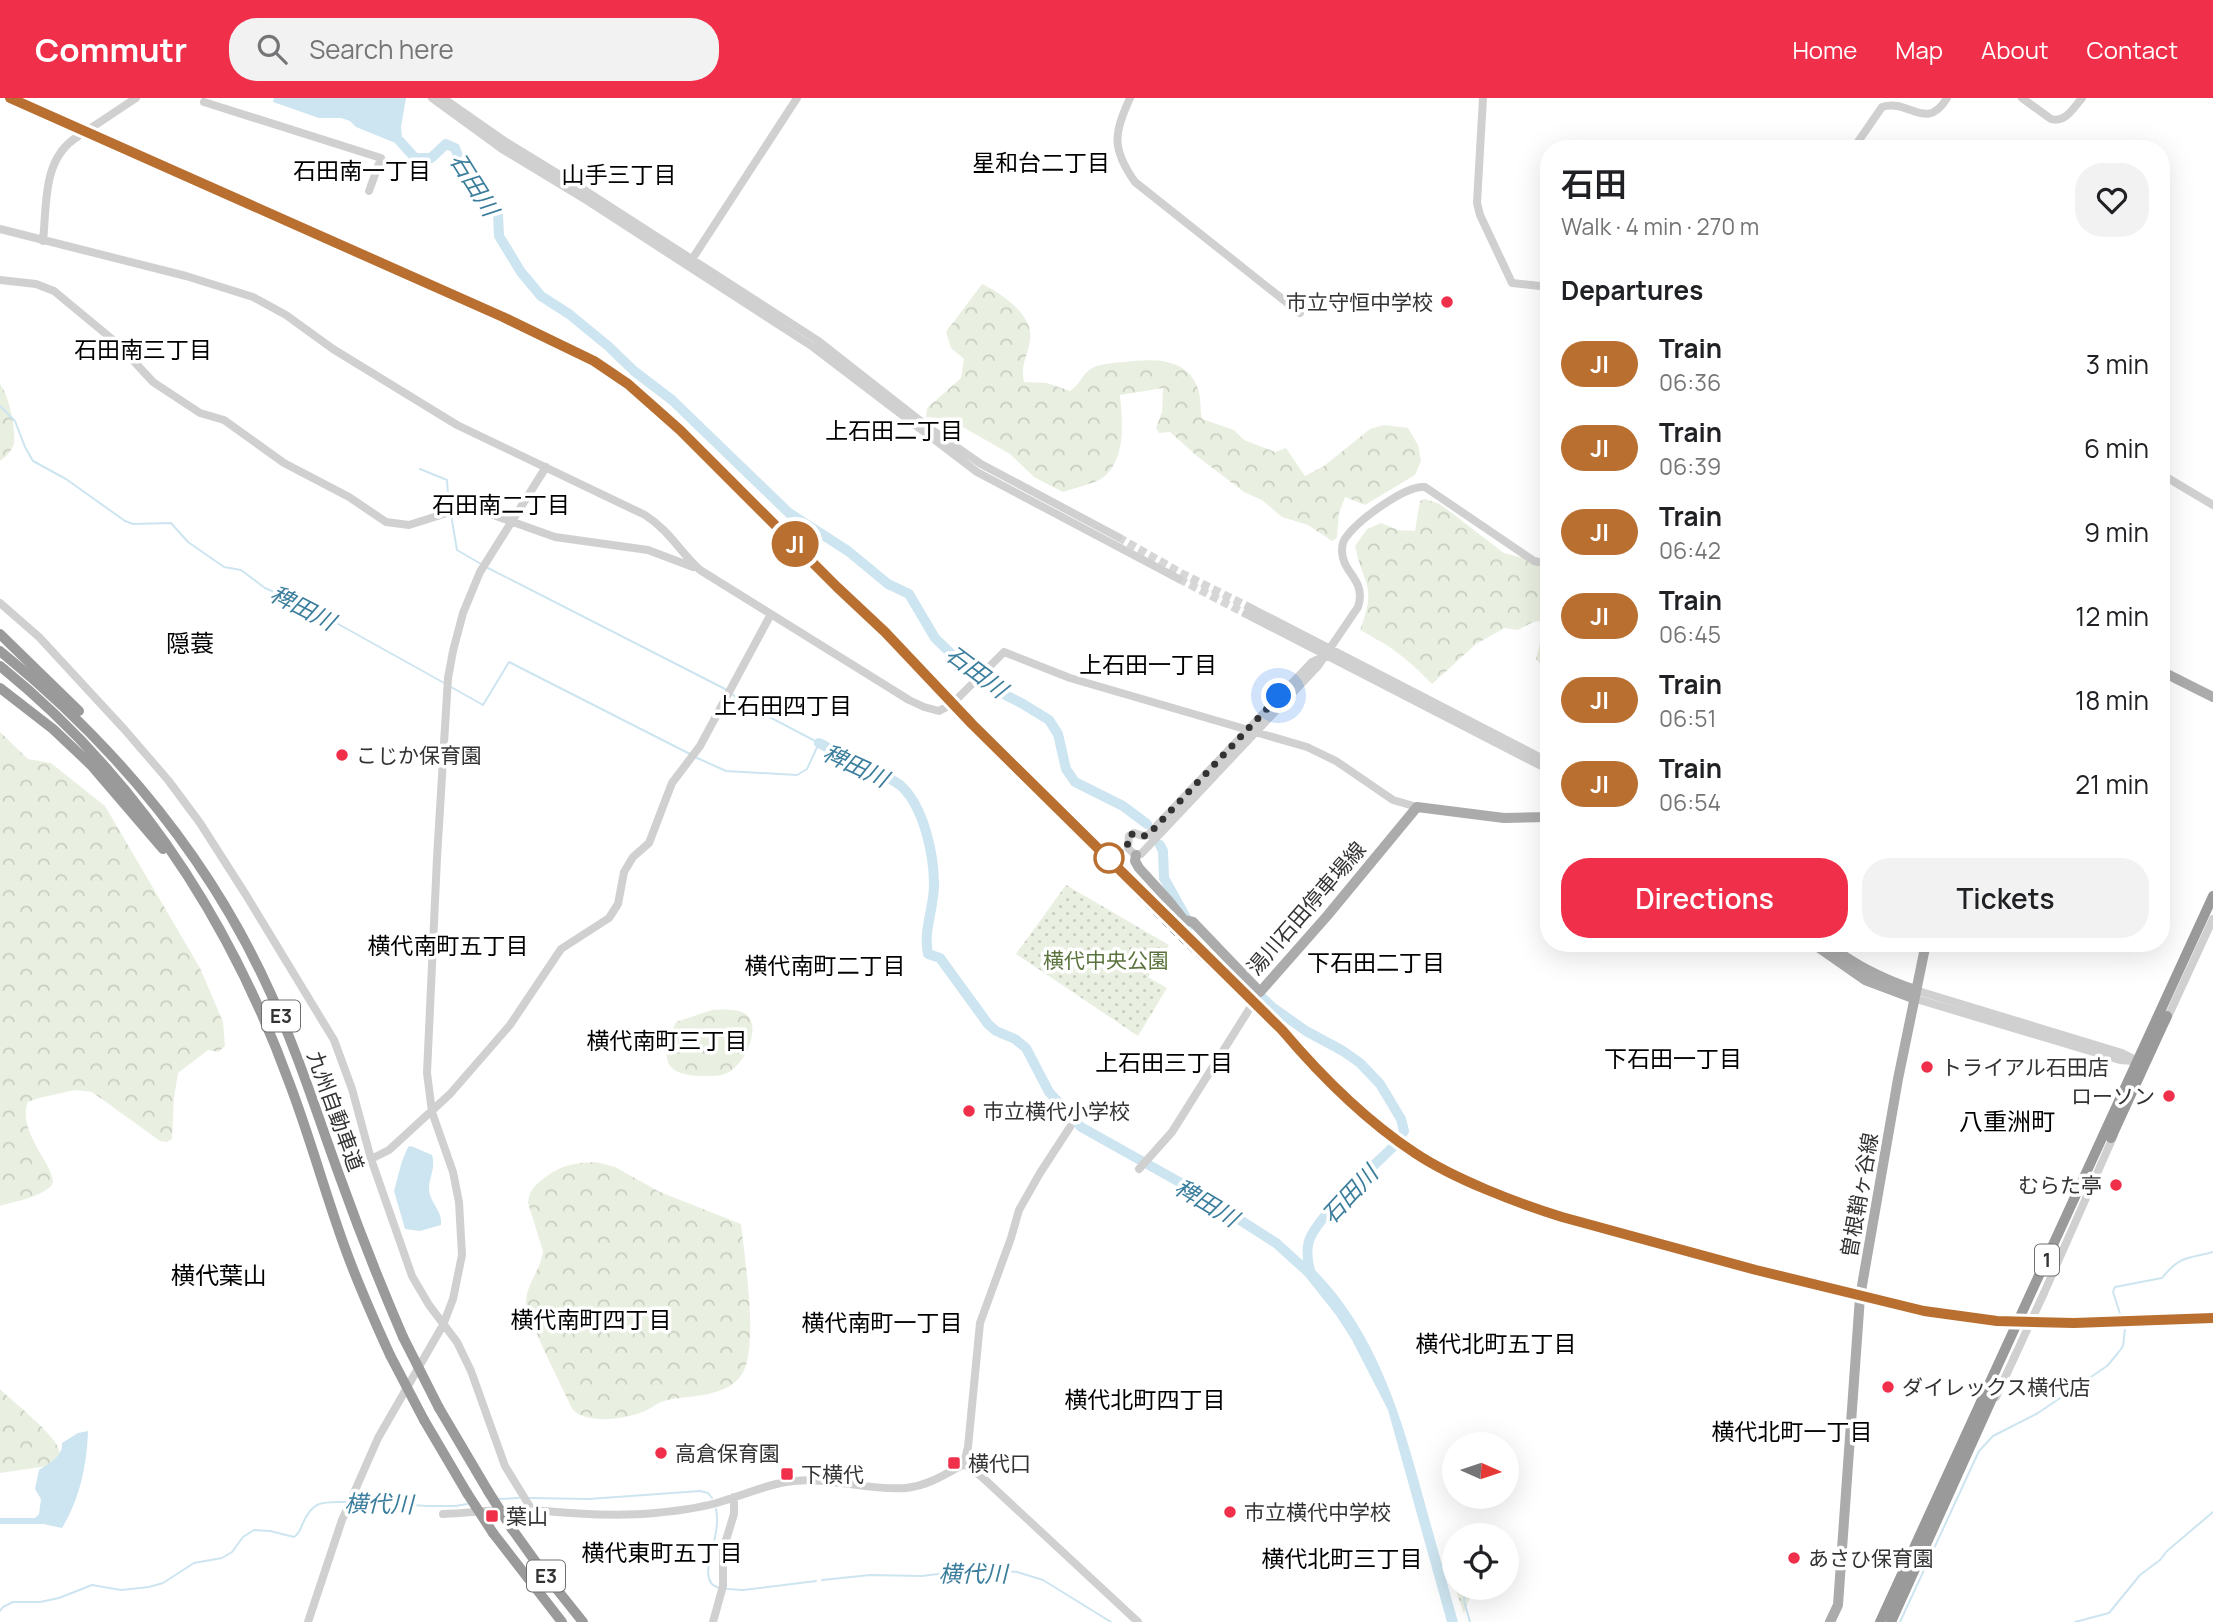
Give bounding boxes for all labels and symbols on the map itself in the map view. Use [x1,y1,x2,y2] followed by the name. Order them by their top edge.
[443,146,508,224] water label: 石田川
[972,146,1110,178] district label: 星和台二丁目
[293,154,431,186] district label: 石田南一丁目
[562,158,677,190] district label: 山手三丁目
[1286,288,1433,316] place label: 市立守恒中学校
[1439,294,1455,310] marker: 市立守恒中学校
[74,333,212,365] district label: 石田南三丁目
[825,414,963,446] district label: 上石田二丁目
[432,488,570,520] district label: 石田南二丁目
[764,521,826,567] line badge: JI
[265,577,344,638] water label: 稗田川
[166,626,214,659] district label: 隠蓑
[940,637,1017,706] water label: 石田川
[1079,648,1217,680] district label: 上石田一丁目
[1261,678,1296,713] your location
[714,689,852,721] district label: 上石田四丁目
[818,736,897,795] water label: 稗田川
[356,741,482,769] place label: こじか保育園
[334,747,350,763] marker: こじか保育園
[1240,835,1372,981] street label: 湯川石田停車場線
[1094,843,1124,873] unlabelled marker
[368,929,529,961] district label: 横代南町五丁目
[1043,946,1169,974] park label: 横代中央公園
[1307,946,1445,978] district label: 下石田二丁目
[745,949,906,981] district label: 横代南町二丁目
[262,1000,300,1032] road number: E3
[587,1024,748,1056] district label: 横代南町三丁目
[1604,1042,1742,1074] district label: 下石田一丁目
[1095,1046,1233,1078] district label: 上石田三丁目
[301,1047,371,1175] street label: 九州自動車道
[1941,1053,2109,1081] place label: トライアル石田店
[1919,1059,1935,1075] marker: トライアル石田店
[2071,1082,2155,1110] place label: ローソン
[2161,1088,2177,1104] marker: ローソン
[983,1097,1130,1125] place label: 市立横代小学校
[961,1103,977,1119] marker: 市立横代小学校
[1959,1104,2055,1137] district label: 八重洲町
[1834,1131,1884,1259] street label: 曽根鞘ヶ谷線
[1314,1156,1386,1230] water label: 石田川
[1169,1171,1247,1235] water label: 稗田川
[2018,1171,2102,1199] place label: むらた亭
[2108,1177,2124,1193] marker: むらた亭
[2035,1244,2059,1276] road number: 1
[171,1258,267,1291] district label: 横代葉山
[511,1303,672,1335] district label: 横代南町四丁目
[802,1306,963,1338] district label: 横代南町一丁目
[1416,1327,1577,1359] district label: 横代北町五丁目
[1902,1373,2090,1401] place label: ダイレックス横代店
[1880,1379,1896,1395] marker: ダイレックス横代店
[1065,1383,1226,1415] district label: 横代北町四丁目
[1712,1415,1873,1447] district label: 横代北町一丁目
[1442,1432,1519,1508] north arrow
[675,1439,780,1467] place label: 高倉保育園
[653,1445,669,1461] marker: 高倉保育園
[968,1449,1031,1477] place label: 横代口
[946,1455,962,1471] marker: 横代口
[801,1460,864,1488] place label: 下横代
[779,1466,795,1482] marker: 下横代
[344,1486,417,1520] water label: 横代川
[1244,1498,1391,1526] place label: 市立横代中学校
[506,1502,548,1530] place label: 葉山
[1222,1504,1238,1520] marker: 市立横代中学校
[484,1508,500,1524] marker: 葉山
[582,1536,743,1568] district label: 横代東町五丁目
[1262,1542,1423,1574] district label: 横代北町三丁目
[1808,1544,1934,1572] place label: あさひ保育園
[1786,1550,1802,1566] marker: あさひ保育園
[939,1557,1011,1589] water label: 横代川
[527,1560,565,1592] road number: E3

